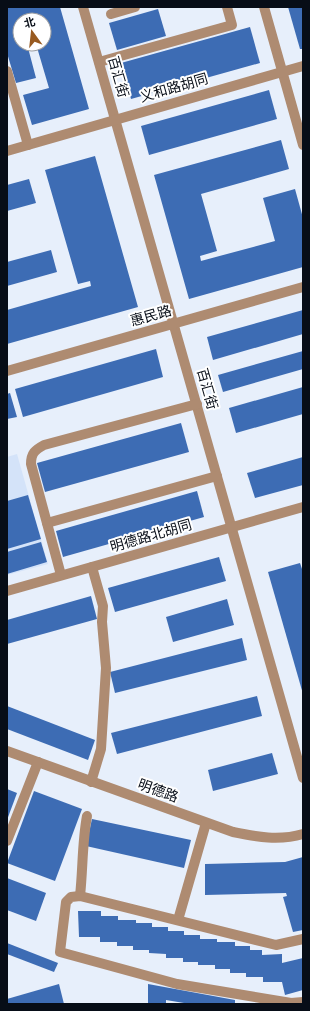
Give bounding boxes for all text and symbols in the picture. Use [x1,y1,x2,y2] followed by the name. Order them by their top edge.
[12,12,52,52] north arrow
[23,15,37,31] text: 北
[104,54,132,100] street label: 百汇街
[138,70,210,106] street label: 义和路胡同
[128,302,174,330] street label: 惠民路
[193,366,221,412] street label: 百汇街
[108,516,194,556] street label: 明德路北胡同
[135,776,181,806] street label: 明德路

